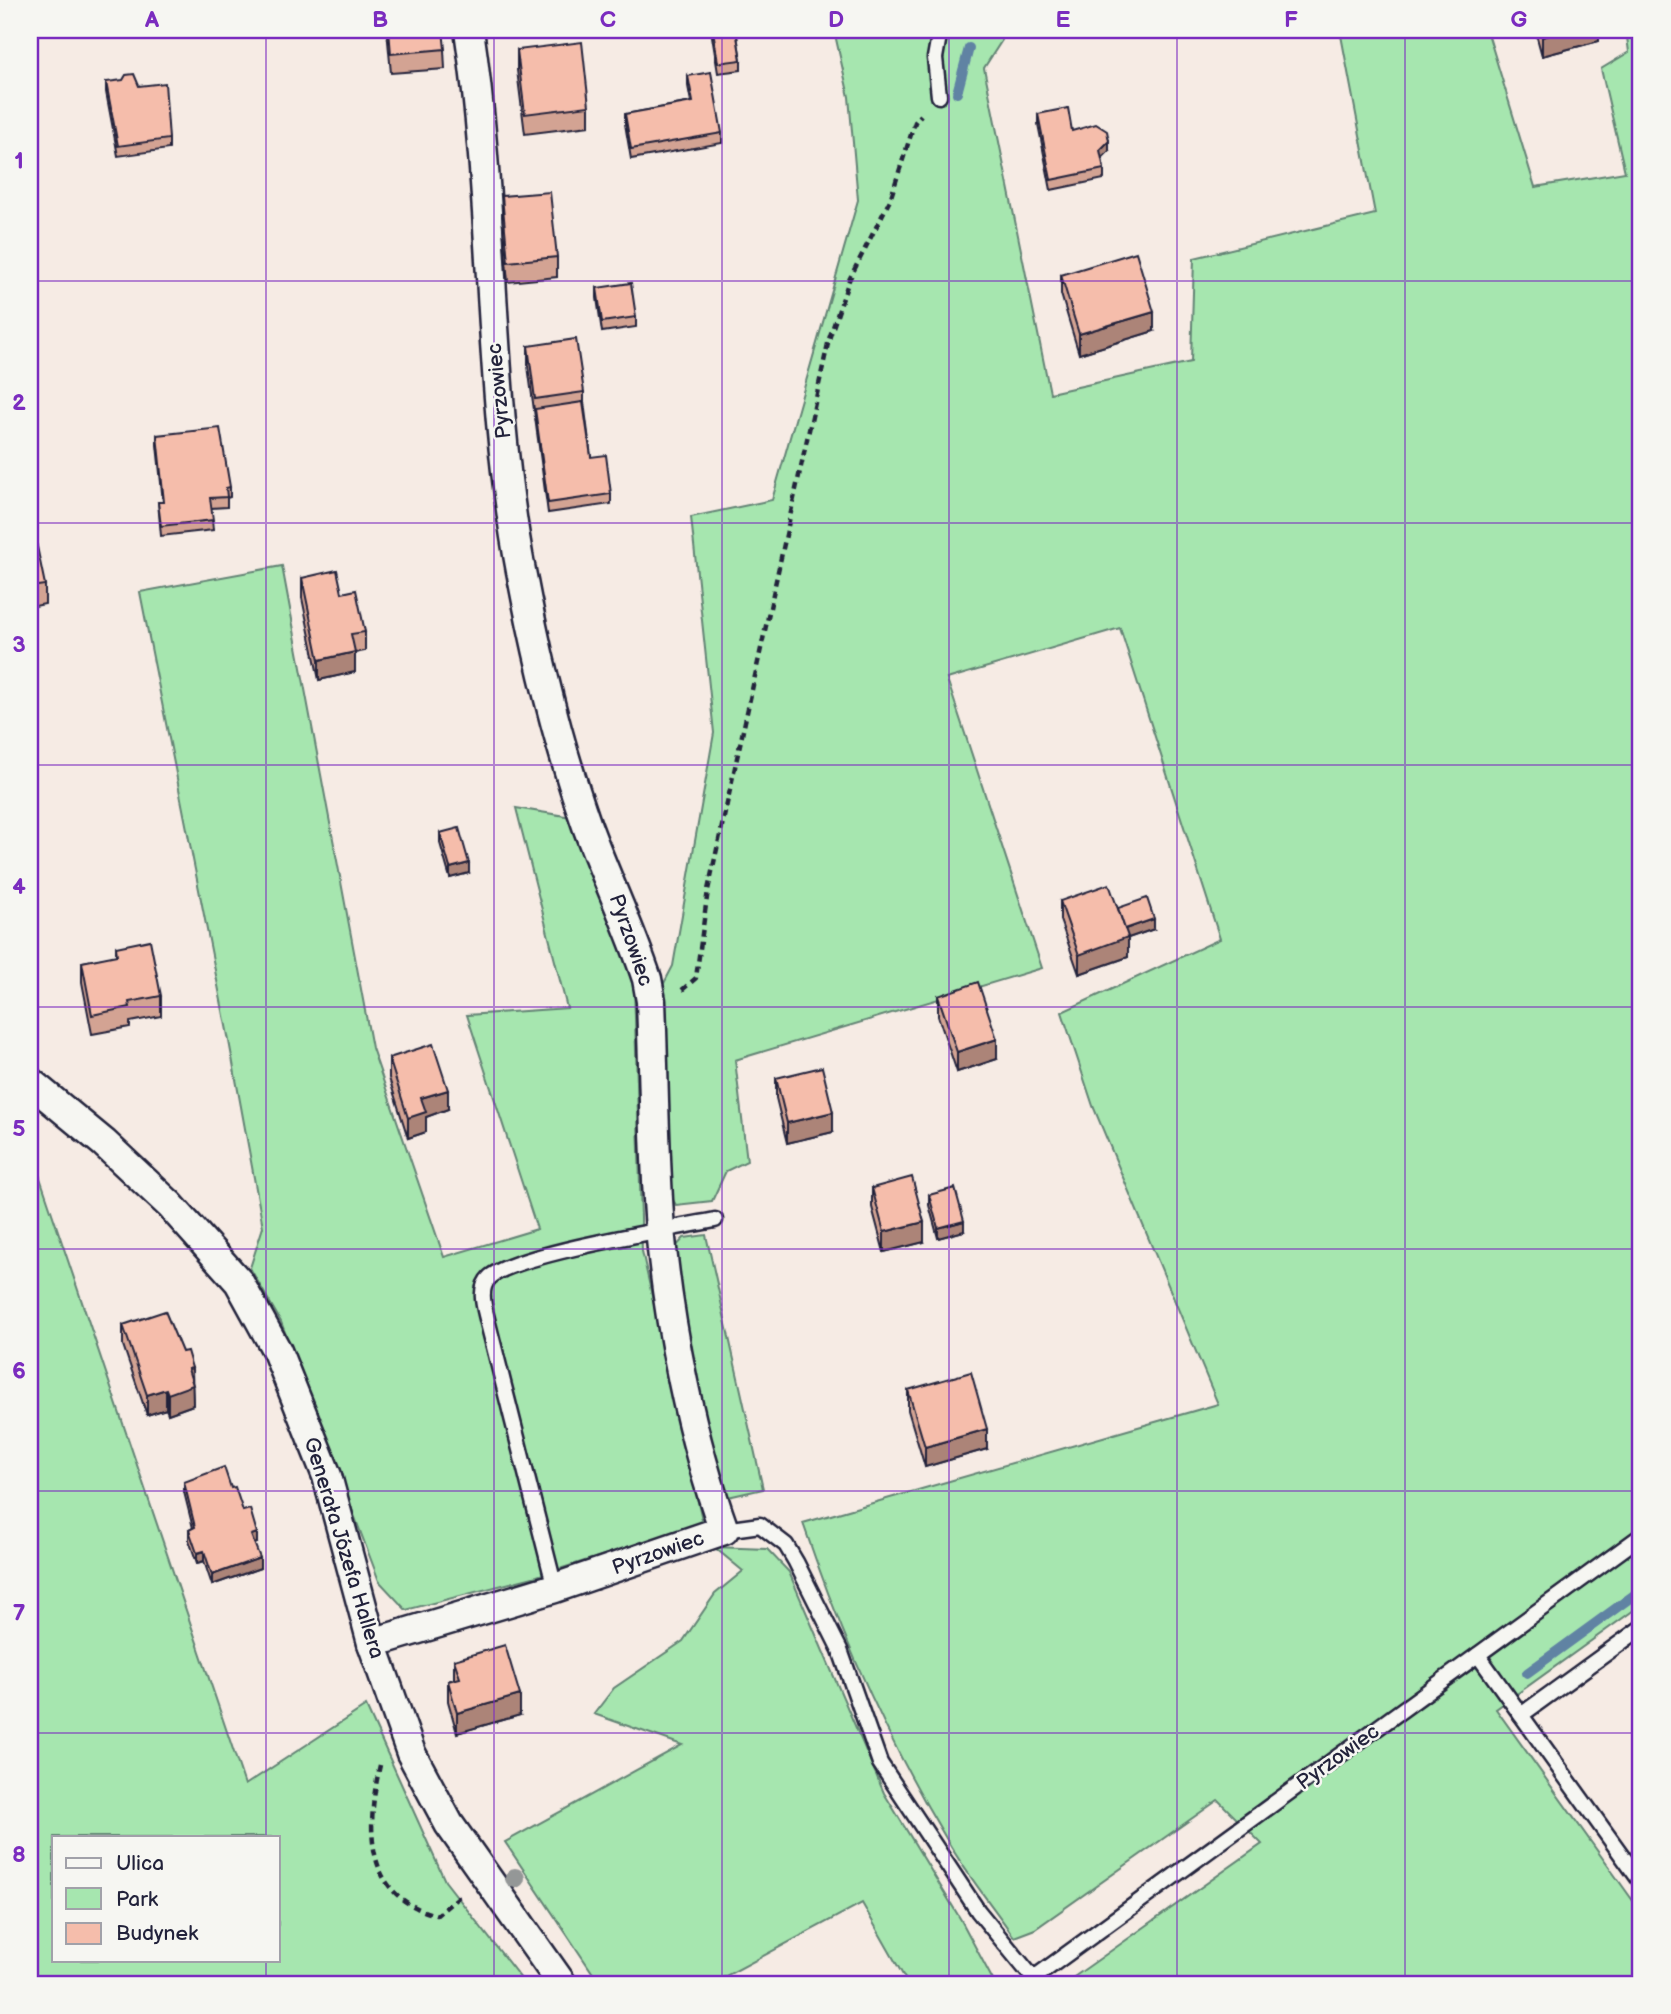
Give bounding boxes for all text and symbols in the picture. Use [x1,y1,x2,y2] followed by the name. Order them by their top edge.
[144,6,160,34] text: A
[372,6,388,34] text: B
[600,6,616,34] text: C
[828,6,844,34] text: D
[1056,6,1071,34] text: E
[1284,6,1298,34] text: F
[1511,6,1528,34] text: G
[14,147,24,175] text: 1
[482,342,516,440] street label: Pyrzowiec
[12,389,26,417] text: 2
[12,631,26,659] text: 3
[12,873,26,901] text: 4
[604,891,658,989] street label: Pyrzowiec
[12,1115,26,1143] text: 5
[12,1357,26,1385] text: 6
[298,1434,390,1662] street label: Generała Józefa Hallera
[609,1526,707,1580] street label: Pyrzowiec
[13,1599,26,1627] text: 7
[1292,1719,1384,1795] street label: Pyrzowiec
[52,1836,280,1962] legend
[12,1841,26,1869] text: 8
[116,1851,164,1876] text: Ulica
[116,1887,159,1912] text: Park
[116,1921,199,1946] text: Budynek

